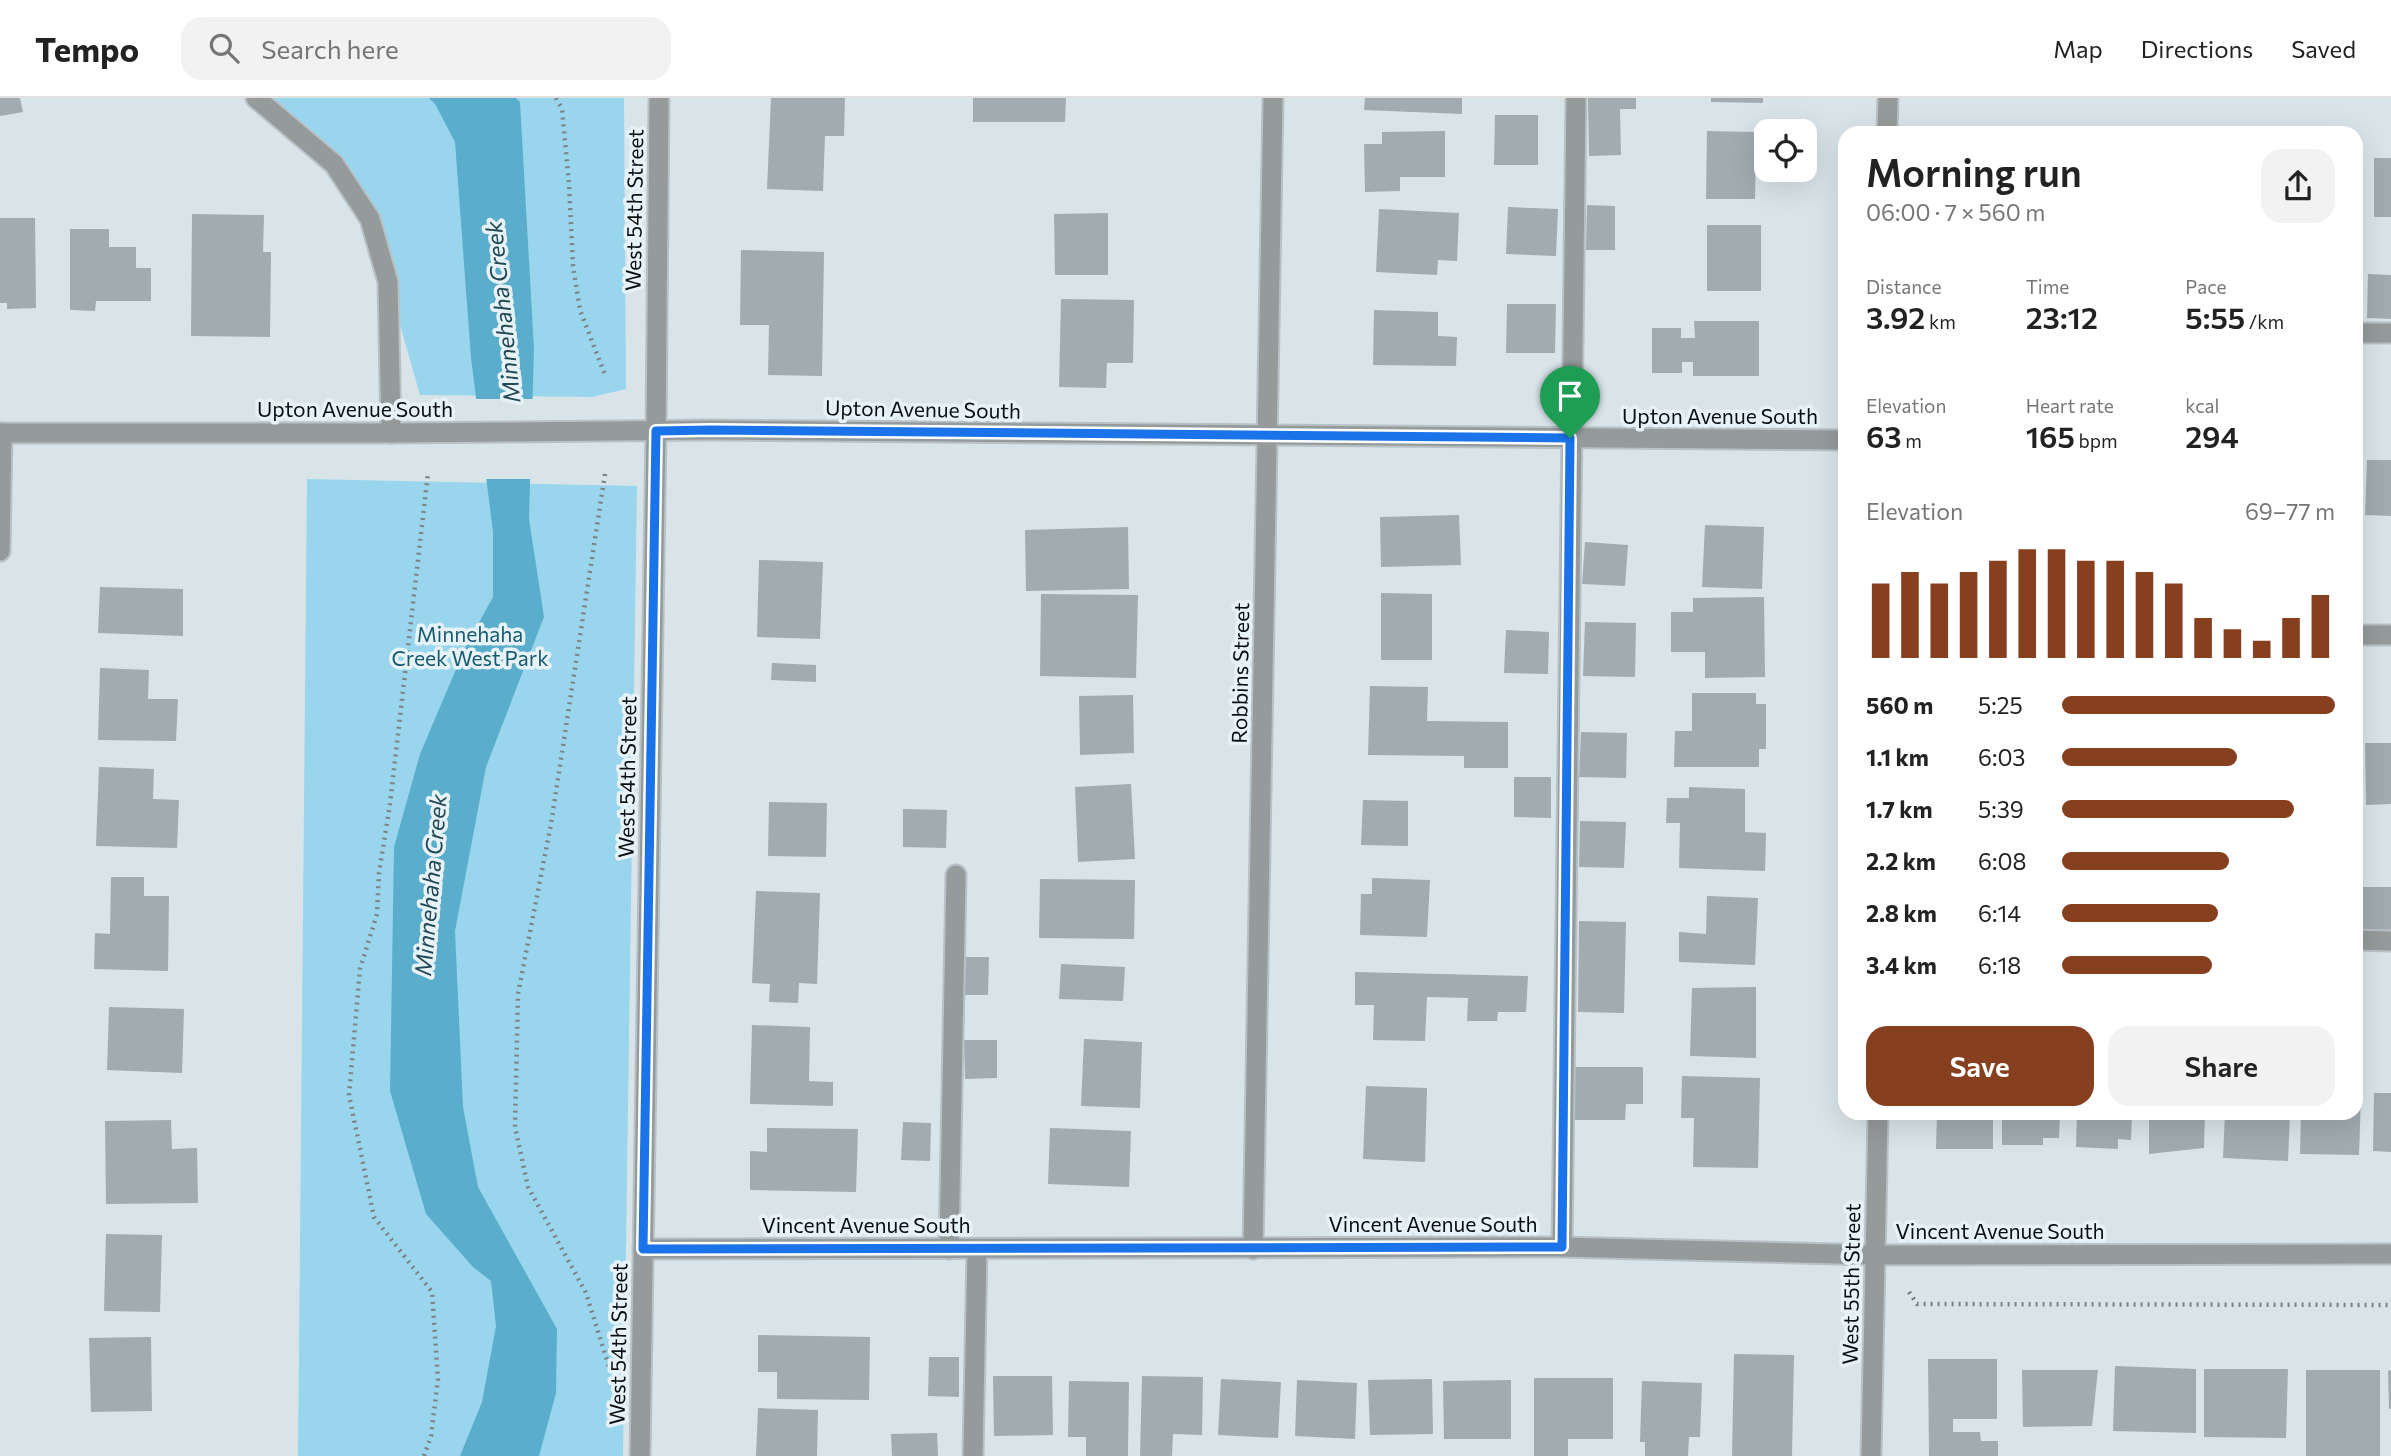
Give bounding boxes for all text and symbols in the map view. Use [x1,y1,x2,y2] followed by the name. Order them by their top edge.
[181,17,671,80] search box
[35,28,139,69] text: Tempo
[205,29,243,67] icon: search
[261,33,399,64] text: Search here
[2053,34,2103,63] text: Map
[2141,34,2253,63] text: Directions
[2291,34,2356,63] text: Saved
[1754,119,1817,182] map controls
[1754,119,1817,182] button: locate
[620,129,647,291] street label: West 54th Street
[1866,148,2082,195] text: Morning run
[2261,149,2335,223] button: share
[1866,198,2045,226] text: 06:00 · 7 × 560 m
[478,219,525,404] water label: Minnehaha Creek
[1866,275,1942,298] text: Distance
[2026,275,2069,298] text: Time
[2185,275,2227,298] text: Pace
[1866,298,1925,335] text: 3.92
[2026,298,2098,335] text: 23:12
[2185,298,2245,335] text: 5:55
[1925,310,1956,333] text: km
[2245,310,2284,333] text: /km
[1540,366,1600,438] pin
[1551,377,1589,415] icon: arrive
[825,394,1021,423] street label: Upton Avenue South
[1866,394,1946,417] text: Elevation
[2026,394,2114,417] text: Heart rate
[2185,394,2219,417] text: kcal
[257,396,453,421] street label: Upton Avenue South
[1622,403,1818,428] street label: Upton Avenue South
[1866,417,1902,454] text: 63
[2026,417,2075,454] text: 165
[2185,417,2239,454] text: 294
[1902,429,1922,452] text: m
[2075,429,2118,452] text: bpm
[1866,497,1963,525] text: Elevation
[2245,497,2335,525] text: 69–77 m
[1226,602,1253,744] street label: Robbins Street
[391,621,549,670] park label: Minnehaha Creek West Park
[1866,691,1933,719] text: 560 m
[1978,691,2023,719] text: 5:25
[613,696,640,858] street label: West 54th Street
[1866,743,1929,771] text: 1.1 km
[1978,743,2025,771] text: 6:03
[408,792,452,977] water label: Minnehaha Creek
[1866,795,1933,823] text: 1.7 km
[1978,795,2024,823] text: 5:39
[1866,847,1936,875] text: 2.2 km
[1978,847,2026,875] text: 6:08
[1866,899,1937,927] text: 2.8 km
[1978,899,2021,927] text: 6:14
[1866,951,1937,979] text: 3.4 km
[1978,951,2021,979] text: 6:18
[1866,1026,2094,1106] button: Save
[2108,1026,2335,1106] button: Share
[1837,1203,1864,1365] street label: West 55th Street
[1328,1211,1538,1236] street label: Vincent Avenue South
[761,1212,971,1237] street label: Vincent Avenue South
[1895,1218,2105,1243] street label: Vincent Avenue South
[604,1263,631,1425] street label: West 54th Street

